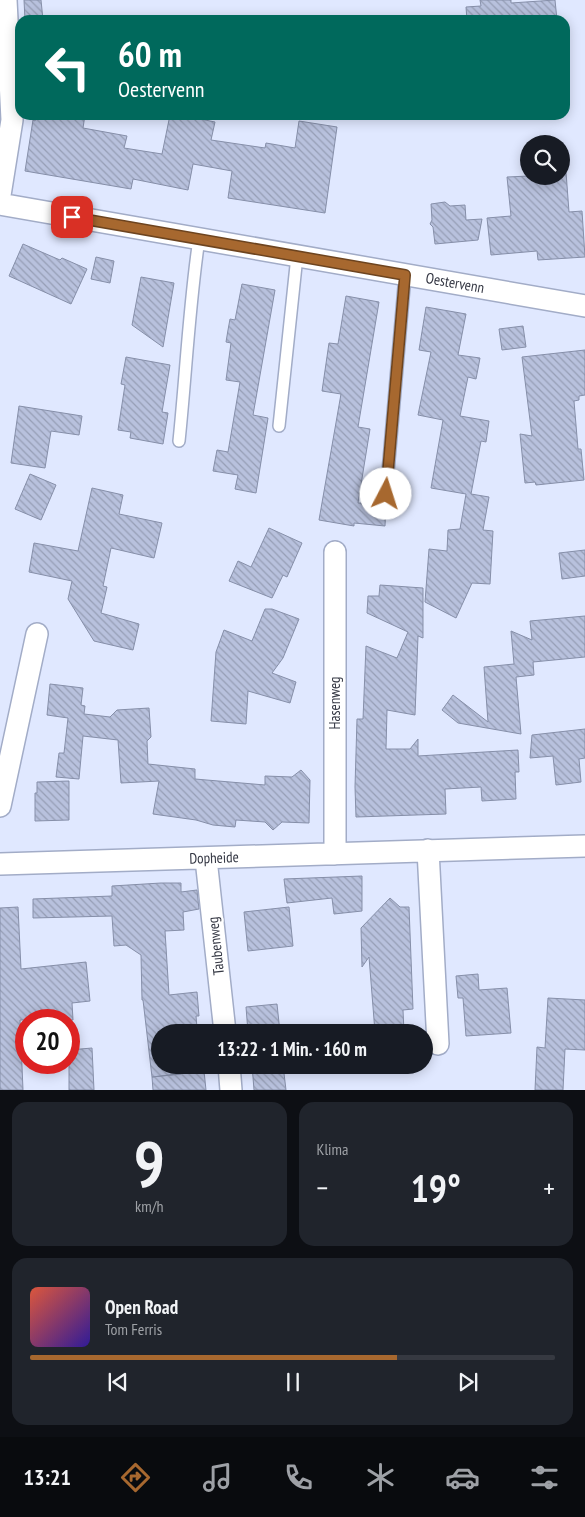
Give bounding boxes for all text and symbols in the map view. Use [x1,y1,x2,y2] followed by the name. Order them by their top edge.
[118,31,182,77] text: 60 m
[35,35,100,100] icon: left
[118,75,205,103] text: Oestervenn
[520,135,570,185] map controls
[520,135,570,185] button: search
[51,196,93,238] pin
[58,203,86,231] icon: arrive
[424,268,486,297] street label: Oestervenn
[359,467,411,519] position arrow
[325,676,344,730] street label: Hasenweg
[189,847,239,868] street label: Dopheide
[203,916,228,976] street label: Taubenweg
[15,1009,80,1074] speed limit sign: 20
[217,1037,367,1061] text: 13:22 · 1 Min. · 160 m
[134,1121,165,1205] text: 9
[317,1139,348,1159] text: Klima
[411,1163,461,1212] text: 19°
[317,1169,328,1206] text: −
[543,1169,555,1206] text: +
[135,1196,163,1216] text: km/h
[105,1295,178,1319] text: Open Road
[105,1319,162,1339] text: Tom Ferris
[104,1368,132,1396] icon: previous
[279,1368,307,1396] icon: pause
[454,1368,482,1396] icon: next
[118,1460,153,1495] icon: directions
[200,1460,235,1495] icon: music
[281,1460,316,1495] icon: phone
[363,1460,398,1495] icon: climate
[445,1460,480,1495] icon: car
[527,1460,562,1495] icon: filters
[23,1463,71,1491] text: 13:21

